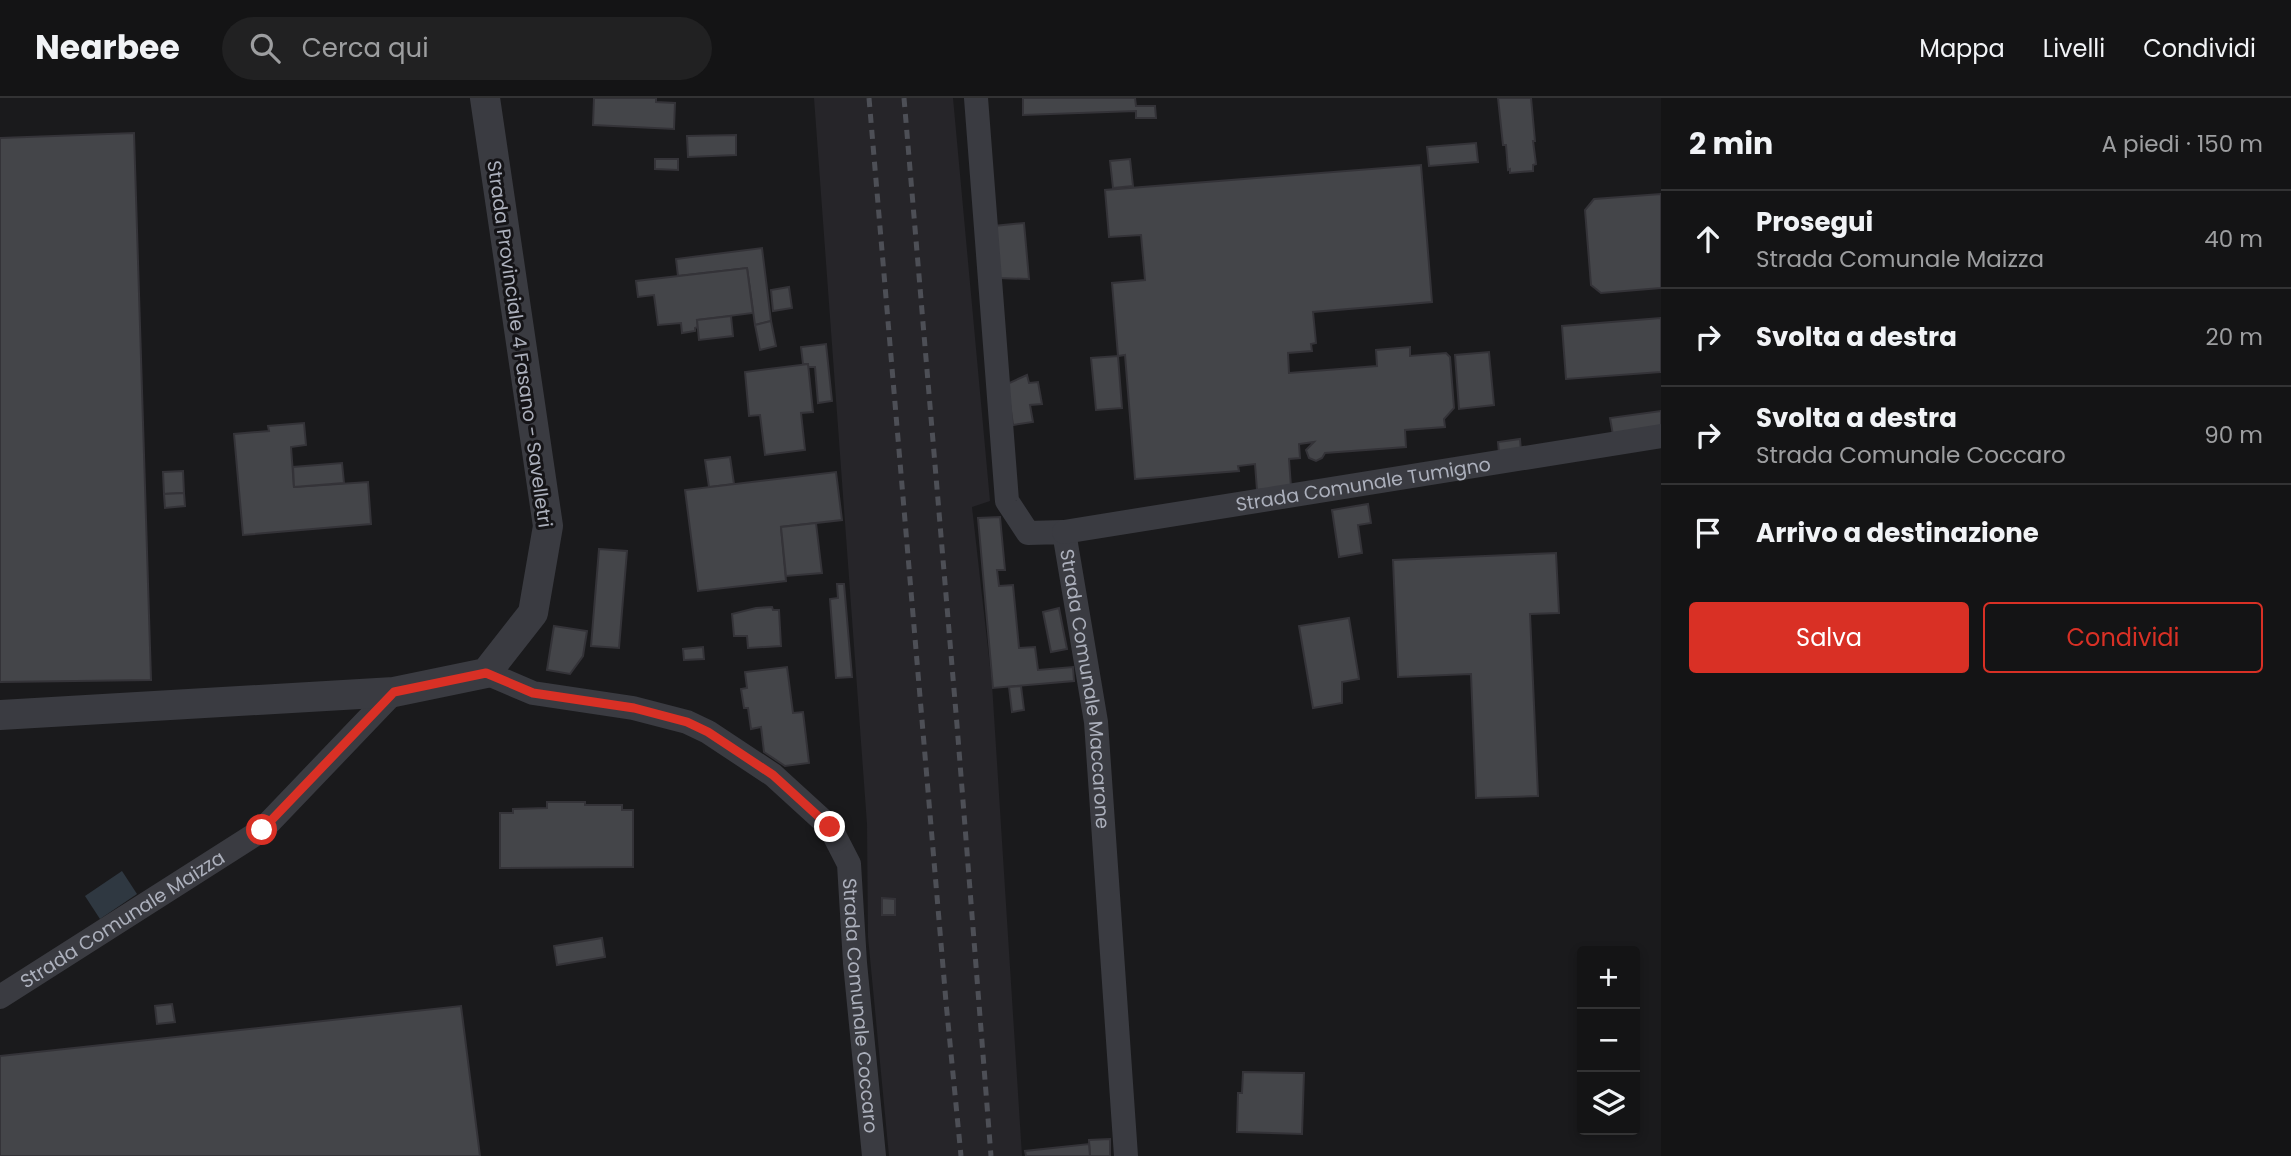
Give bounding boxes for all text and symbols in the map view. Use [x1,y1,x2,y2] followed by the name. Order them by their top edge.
[222,17,712,80] search box
[35,24,180,71] text: Nearbee
[246,29,284,67] icon: search
[302,30,429,66] text: Cerca qui
[1919,32,2005,65] text: Mappa
[2043,32,2105,65] text: Livelli
[2143,32,2256,65] text: Condividi
[1689,122,1773,165] text: 2 min
[2101,128,2263,160] text: A piedi · 150 m
[480,159,559,529] street label: Strada Provinciale 4 Fasano - Savelletri
[1756,204,1873,240] text: Prosegui
[1689,220,1727,258] icon: ahead
[2204,223,2263,255] text: 40 m
[1756,243,2044,275] text: Strada Comunale Maizza
[1689,318,1727,356] icon: right
[1756,319,1957,355] text: Svolta a destra
[2205,321,2263,353] text: 20 m
[1756,400,1957,436] text: Svolta a destra
[1689,416,1727,454] icon: right
[2204,419,2263,451] text: 90 m
[1756,439,2066,471] text: Strada Comunale Coccaro
[1234,451,1493,518] street label: Strada Comunale Tumigno
[1689,514,1727,552] icon: arrive
[1756,515,2039,551] text: Arrivo a destinazione
[1053,547,1116,830] street label: Strada Comunale Maccarone
[1689,602,1969,673] button: Salva
[1983,602,2263,673] button: Condividi
[814,811,845,842] route end
[246,814,277,845] route start
[15,844,230,995] street label: Strada Comunale Maizza
[836,877,885,1134] street label: Strada Comunale Coccaro
[1577,946,1640,1135] map controls
[1577,946,1640,1009] button: +
[1577,1009,1640,1072] button: −
[1577,1072,1640,1135] button: layers

